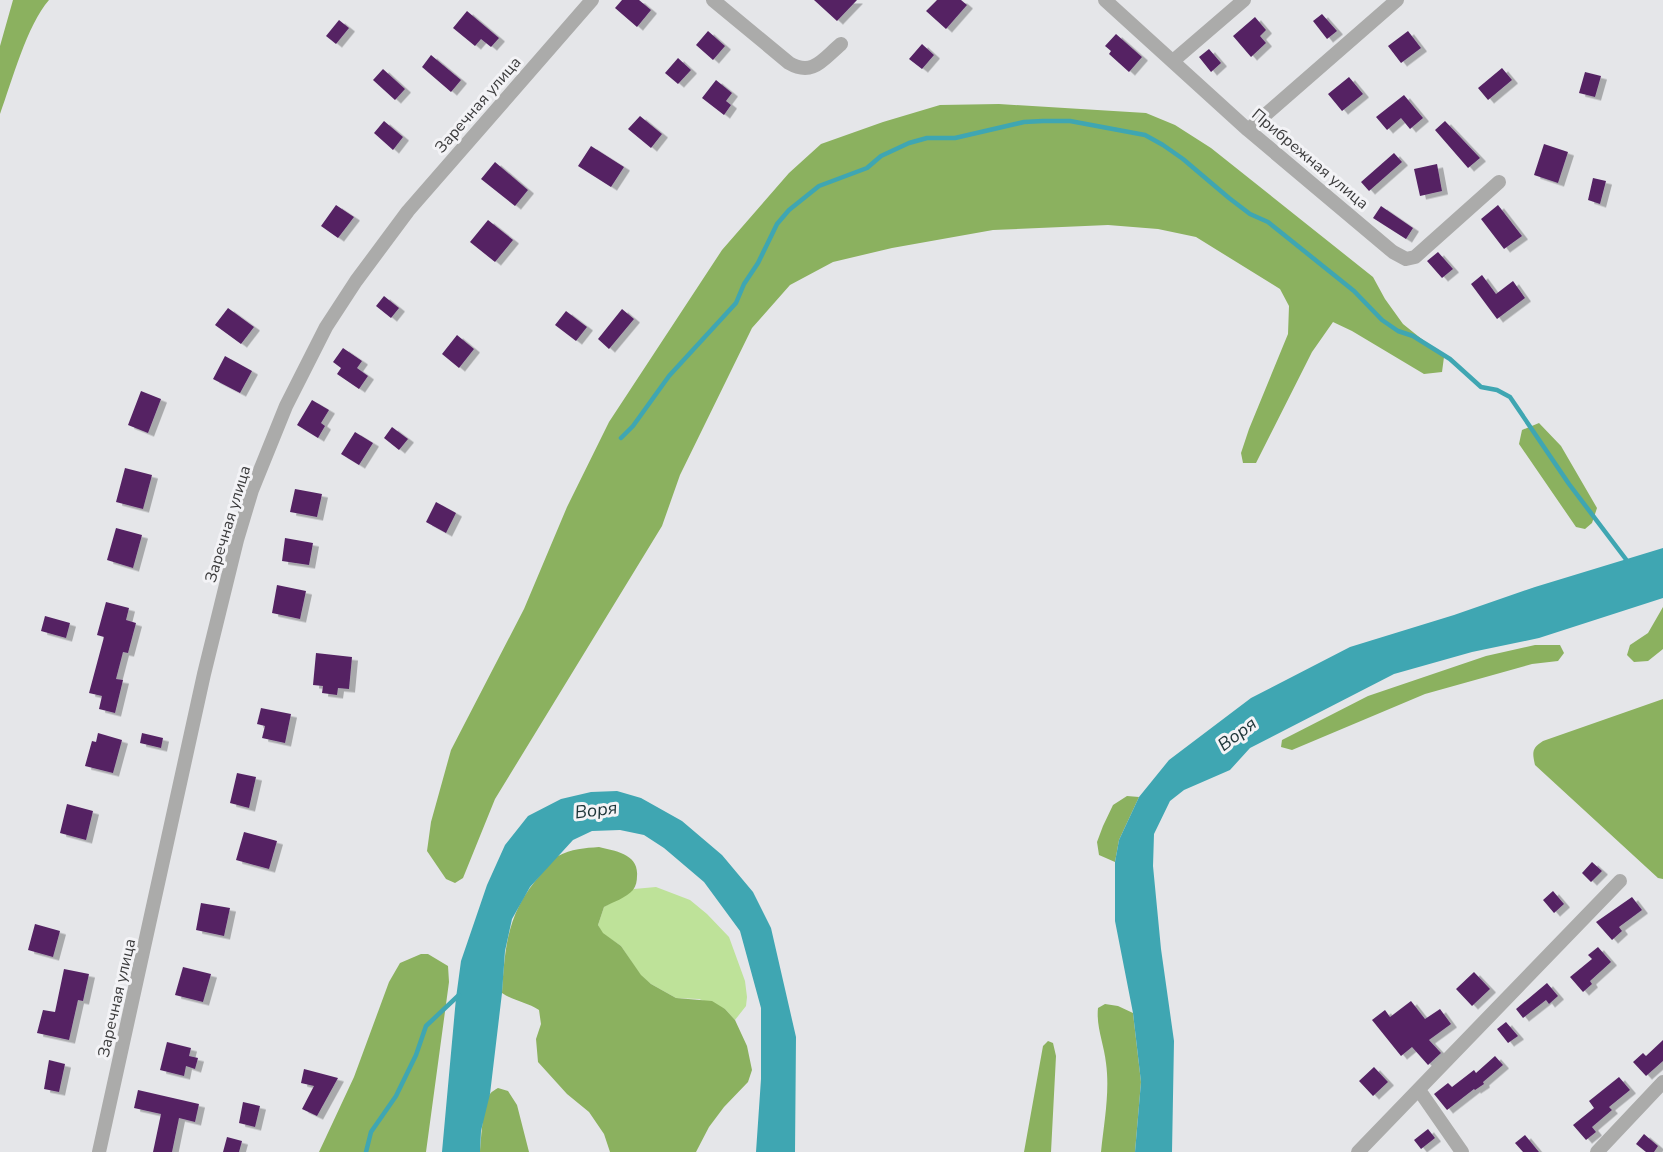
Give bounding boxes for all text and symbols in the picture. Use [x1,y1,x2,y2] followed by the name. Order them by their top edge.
[430,52,526,158] street label: Заречная улица
[1247,104,1373,214] street label: Прибрежная улица
[200,463,256,585] street label: Заречная улица
[1213,712,1261,756] water label: Воря
[573,795,619,825] water label: Воря
[93,936,141,1060] street label: Заречная улица

